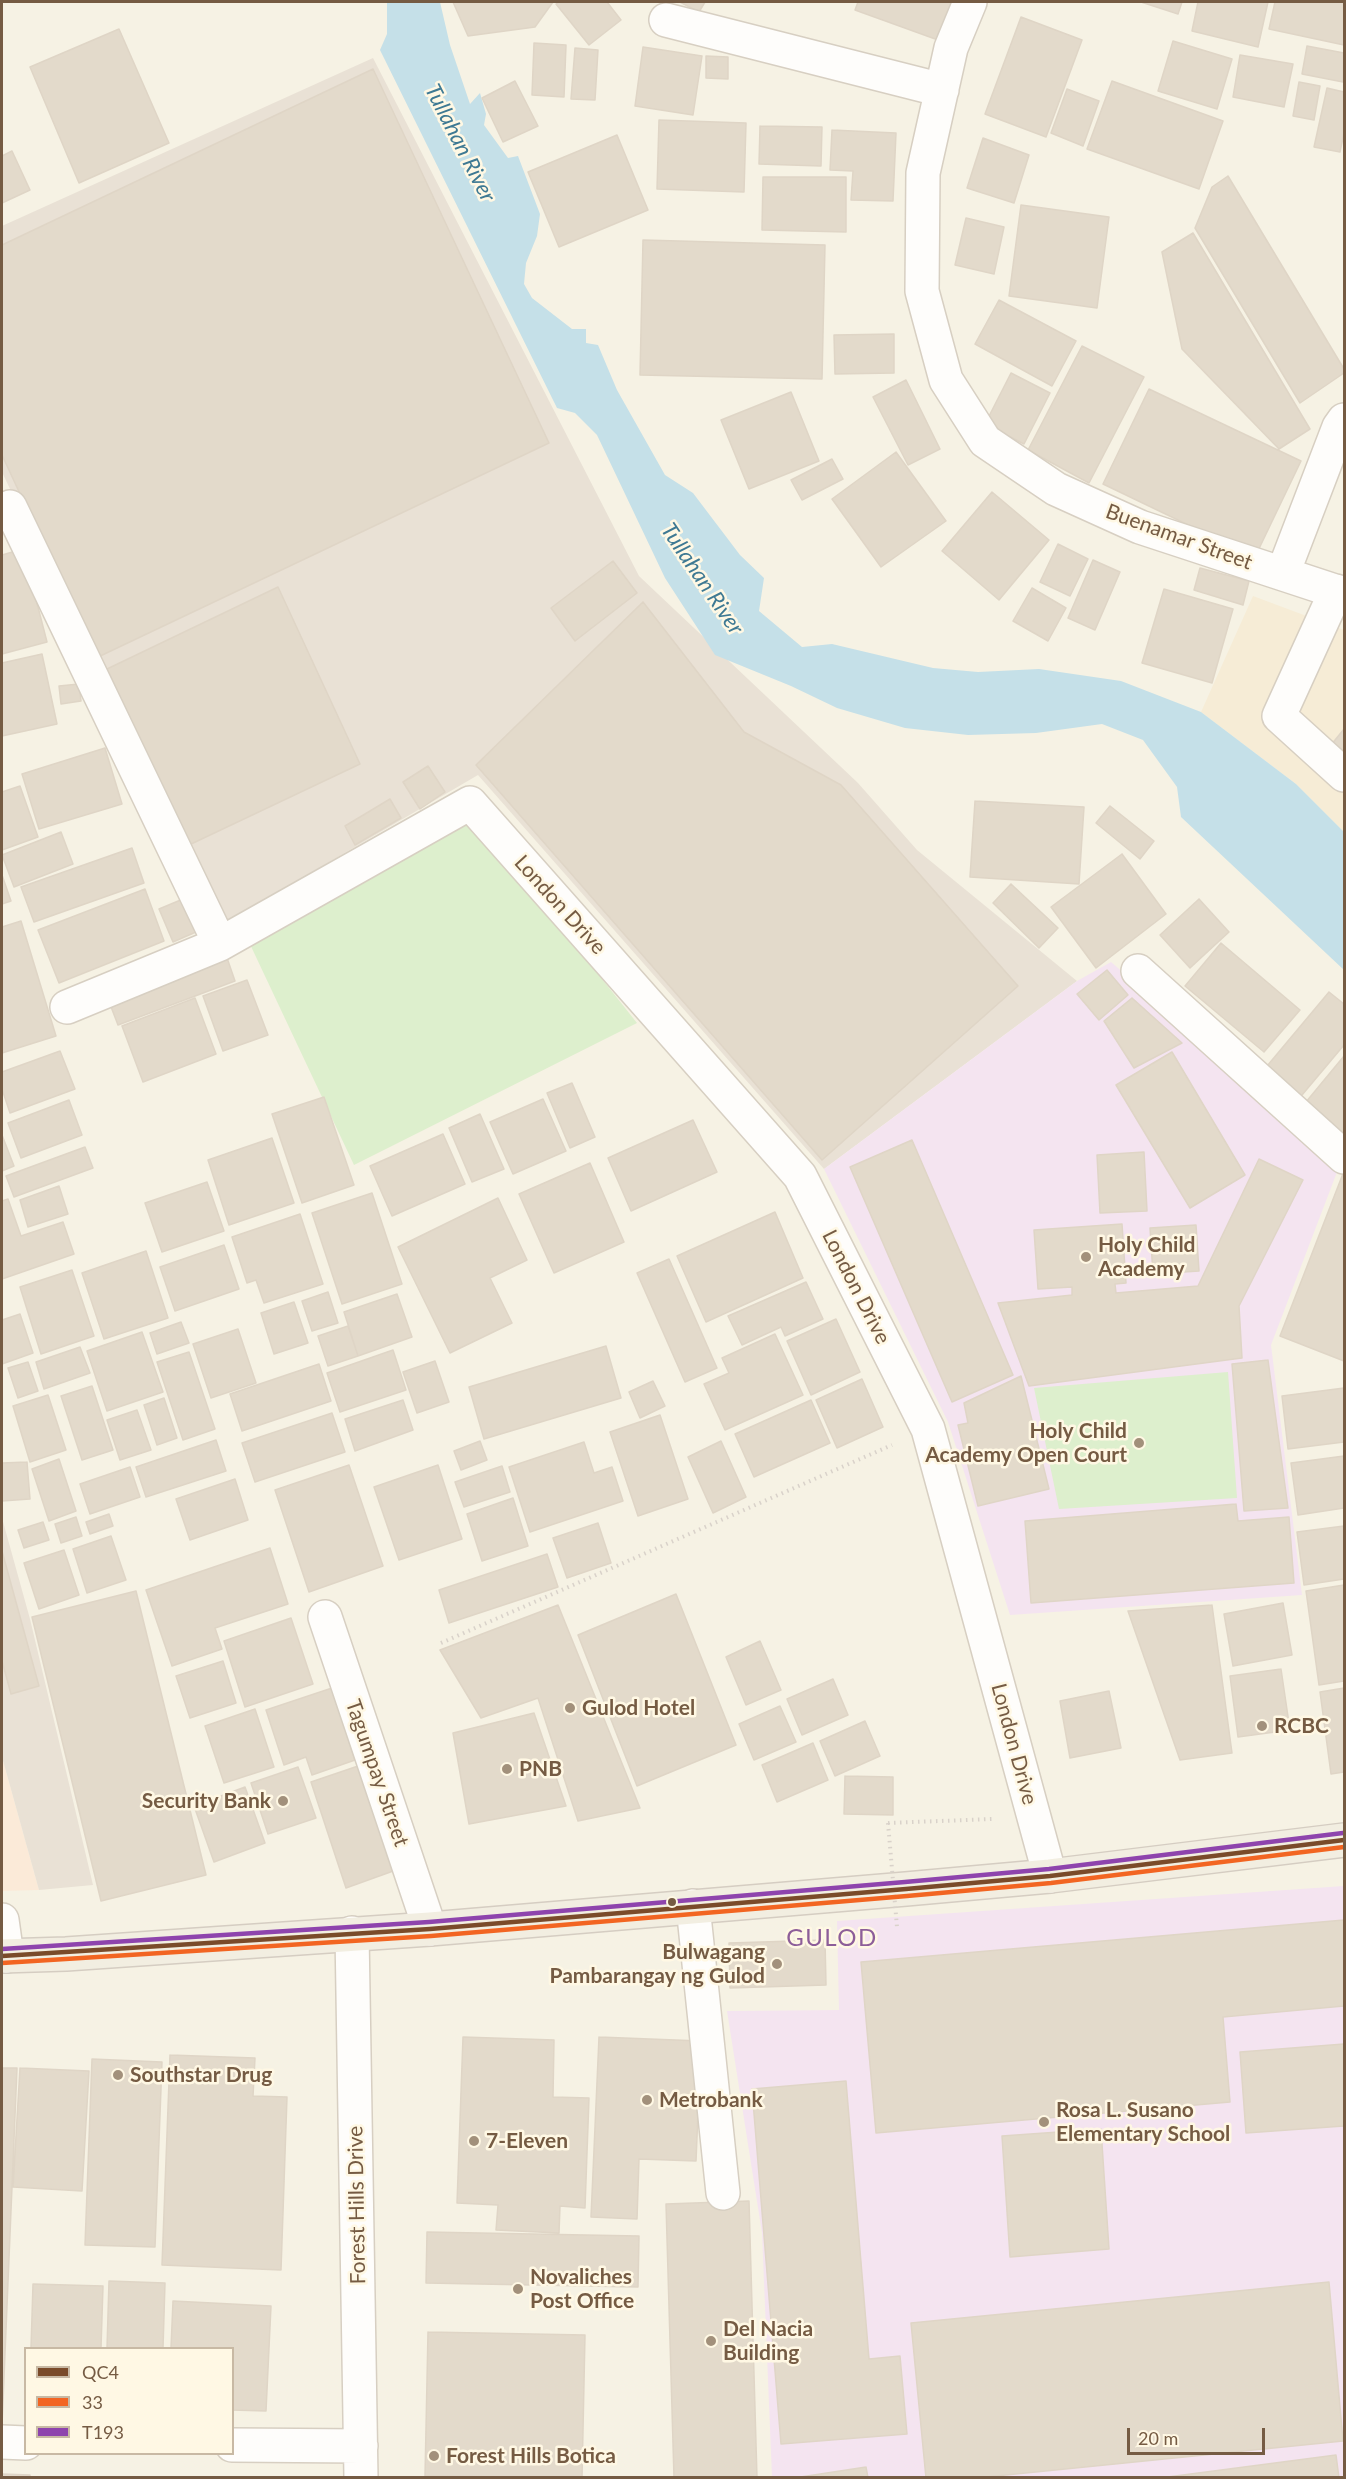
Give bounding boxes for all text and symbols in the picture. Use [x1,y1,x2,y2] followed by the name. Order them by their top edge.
[419,80,501,206] water label: Tullahan River
[1102,499,1256,575] street label: Buenamar Street
[655,518,749,640] water label: Tullahan River
[509,850,611,960] street label: London Drive
[817,1226,895,1348] street label: London Drive
[1098,1232,1196,1282] place label: Holy Child Academy
[1079,1250,1093,1264] marker: Holy Child Academy
[925,1418,1127,1468] place label: Holy Child Academy Open Court
[1132,1436,1146,1450] marker: Holy Child Academy Open Court
[986,1681,1042,1807] street label: London Drive
[582,1695,695,1721] place label: Gulod Hotel
[340,1696,414,1850] street label: Tagumpay Street
[563,1701,577,1715] marker: Gulod Hotel
[1274,1713,1329,1739] place label: RCBC
[1255,1719,1269,1733] marker: RCBC
[519,1756,562,1782] place label: PNB
[500,1762,514,1776] marker: PNB
[142,1788,271,1814] place label: Security Bank
[276,1794,290,1808] marker: Security Bank
[666,1896,678,1908] unlabelled marker
[786,1924,878,1952] district label: GULOD
[550,1939,765,1989] place label: Bulwagang Pambarangay ng Gulod
[770,1957,784,1971] marker: Bulwagang Pambarangay ng Gulod
[130,2062,272,2088] place label: Southstar Drug
[111,2068,125,2082] marker: Southstar Drug
[659,2087,763,2113] place label: Metrobank
[640,2093,654,2107] marker: Metrobank
[1056,2097,1230,2147] place label: Rosa L. Susano Elementary School
[1037,2115,1051,2129] marker: Rosa L. Susano Elementary School
[343,2126,371,2284] street label: Forest Hills Drive
[486,2128,568,2154] place label: 7-Eleven
[467,2134,481,2148] marker: 7-Eleven
[530,2264,634,2314] place label: Novaliches Post Office
[511,2282,525,2296] marker: Novaliches Post Office
[723,2316,813,2366] place label: Del Nacia Building
[704,2334,718,2348] marker: Del Nacia Building
[24,2347,234,2455] legend
[82,2361,119,2383] text: QC4
[82,2391,103,2413] text: 33
[1130,2416,1268,2454] scale bar
[82,2421,124,2443] text: T193
[1138,2427,1178,2449] text: 20 m
[446,2443,616,2469] place label: Forest Hills Botica
[427,2449,441,2463] marker: Forest Hills Botica

